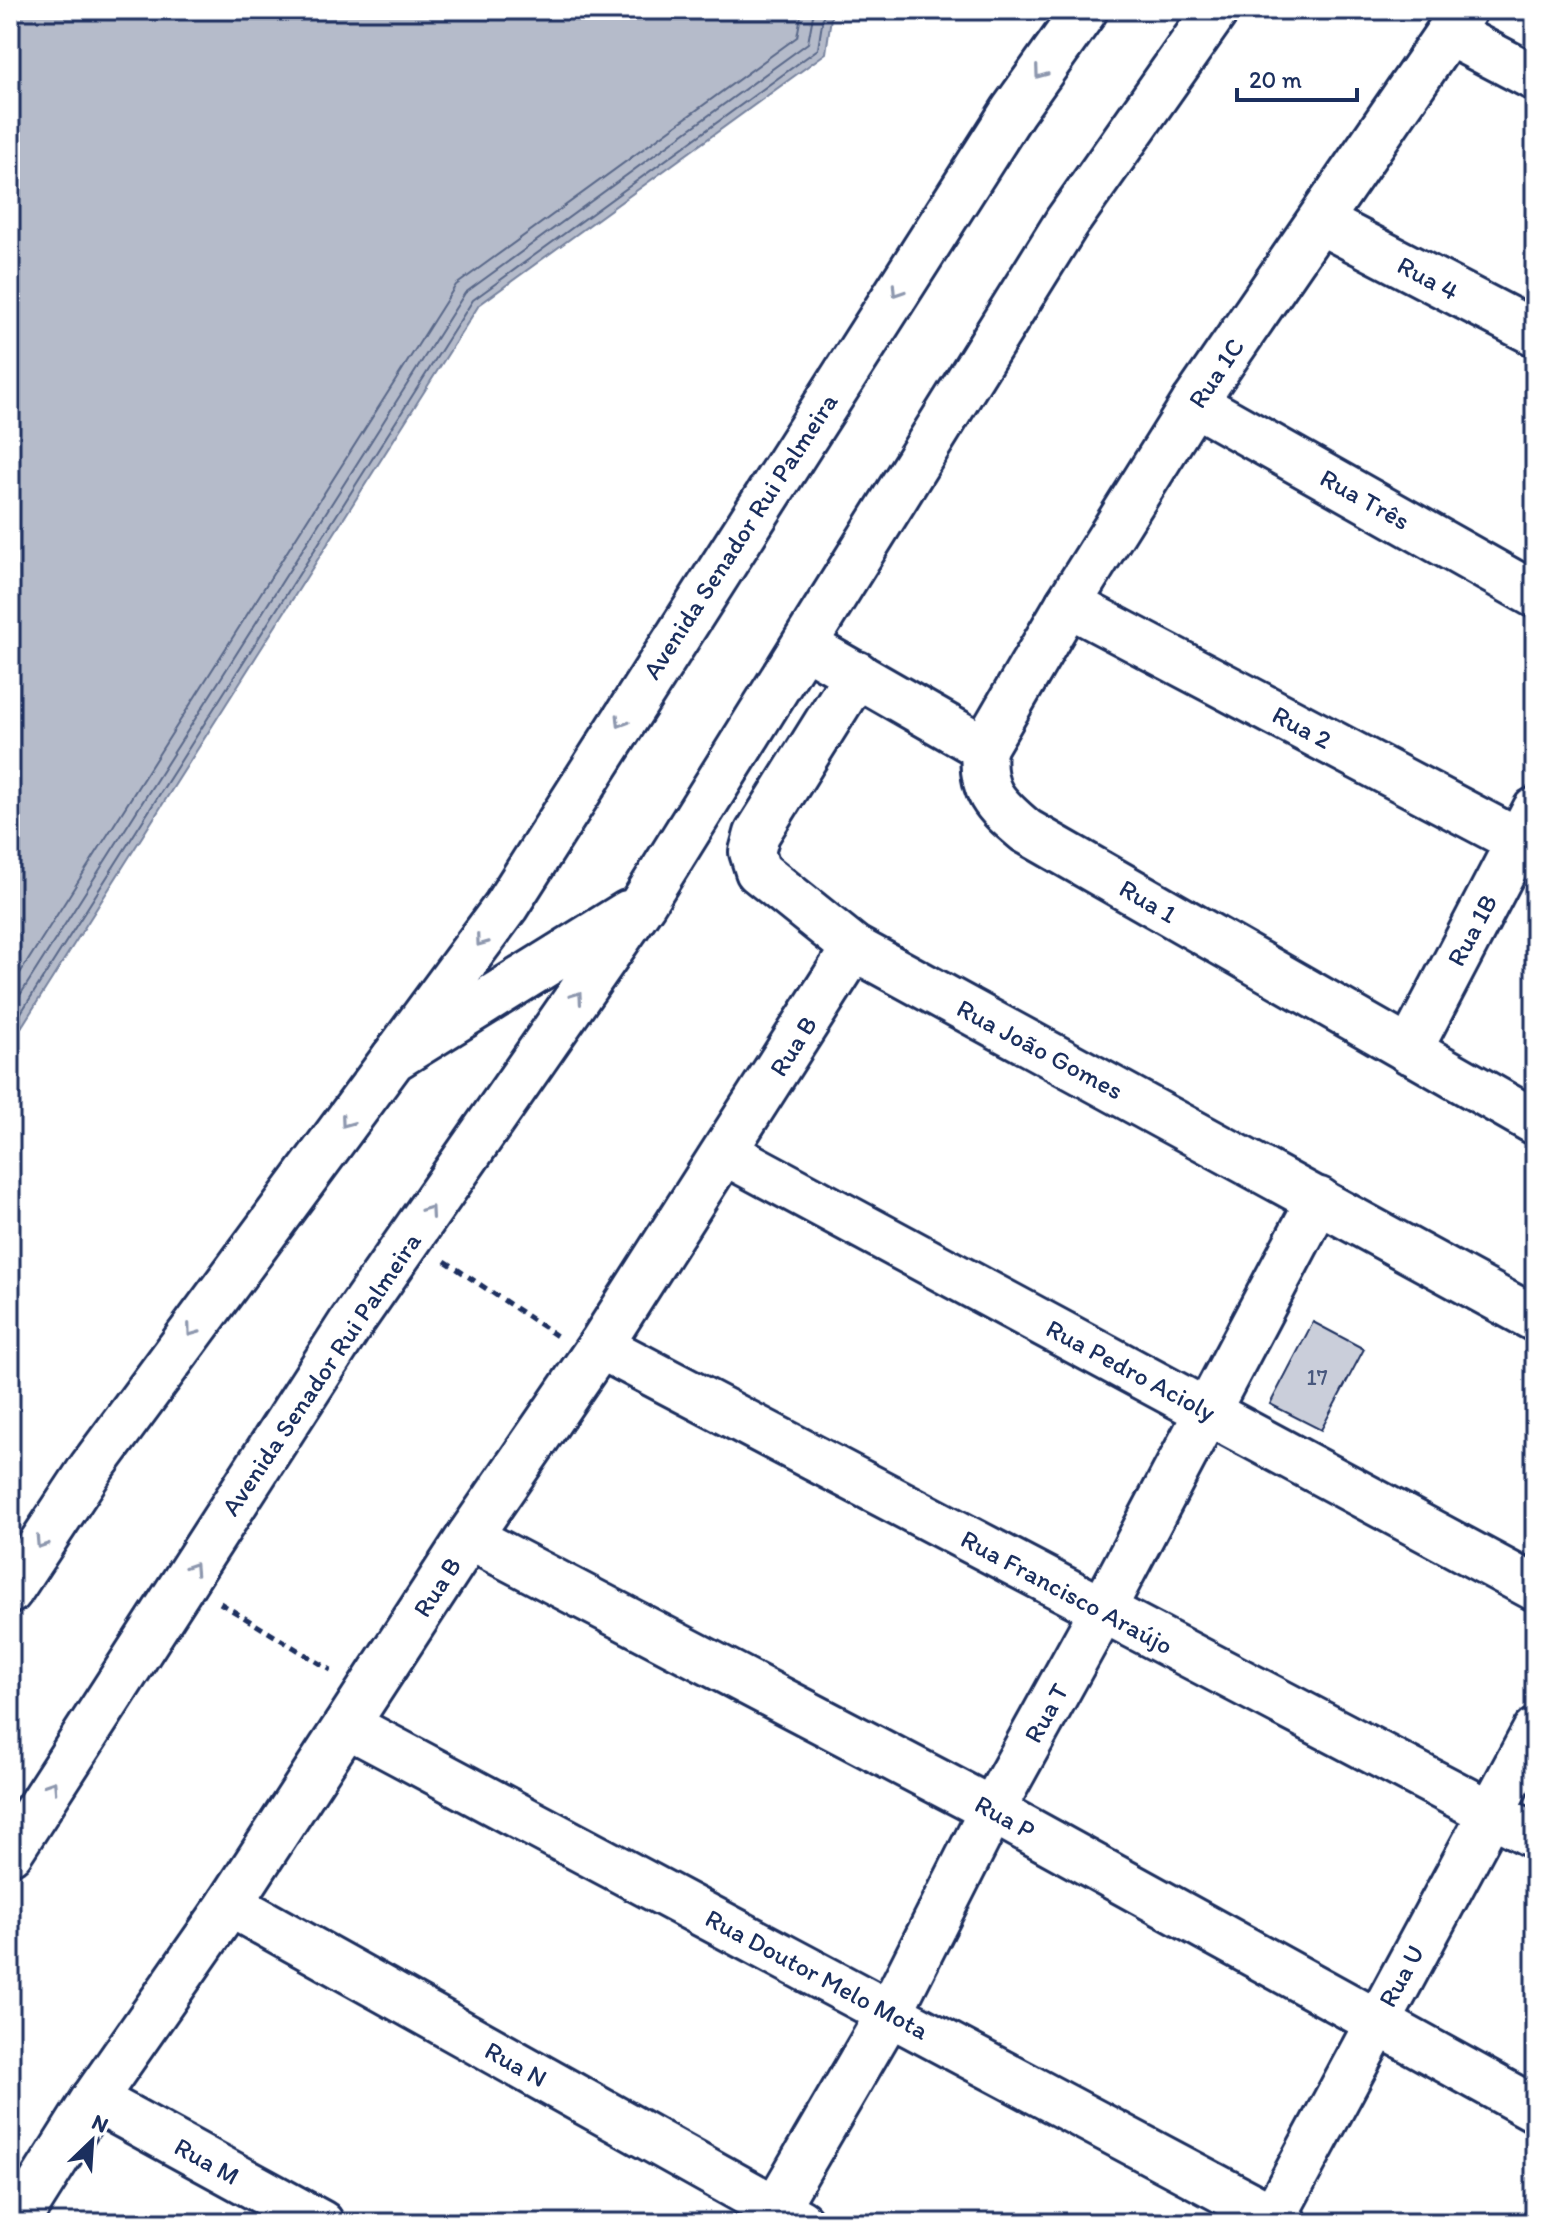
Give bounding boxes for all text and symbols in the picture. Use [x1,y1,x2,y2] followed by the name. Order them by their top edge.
[1237,52,1357,102] scale bar
[1035,65,1049,79] one-way arrow
[1249,65,1302,94] text: 20 m
[1392,249,1464,307] street label: Rua 4
[892,282,907,296] one-way arrow
[1181,332,1251,414] street label: Rua 1C
[635,387,845,685] street label: Avenida Senador Rui Palmeira
[1315,461,1415,537] street label: Rua Três
[1267,698,1337,756] street label: Rua 2
[616,713,631,728] one-way arrow
[1114,872,1182,930] street label: Rua 1
[1440,888,1504,972] street label: Rua 1B
[476,932,490,946] one-way arrow
[567,992,582,1006] one-way arrow
[951,992,1129,1106] street label: Rua João Gomes
[762,1010,824,1082] street label: Rua B
[342,1113,356,1128] one-way arrow
[419,1205,434,1219] one-way arrow
[214,1226,428,1522] street label: Avenida Senador Rui Palmeira
[1041,1312,1221,1428] street label: Rua Pedro Acioly
[187,1323,201,1337] one-way arrow
[1306,1364,1328,1391] house number: 17
[955,1523,1179,1661] street label: Rua Francisco Araújo
[36,1535,51,1549] one-way arrow
[406,1551,468,1623] street label: Rua B
[183,1562,198,1576] one-way arrow
[1017,1677,1076,1748] street label: Rua T
[43,1781,58,1795] one-way arrow
[969,1788,1041,1846] street label: Rua P
[700,1902,935,2047] street label: Rua Doutor Melo Mota
[1371,1939,1431,2013] street label: Rua U
[479,2034,553,2094] street label: Rua N
[52,2101,132,2181] north arrow
[88,2108,113,2139] text: N
[169,2130,245,2192] street label: Rua M

